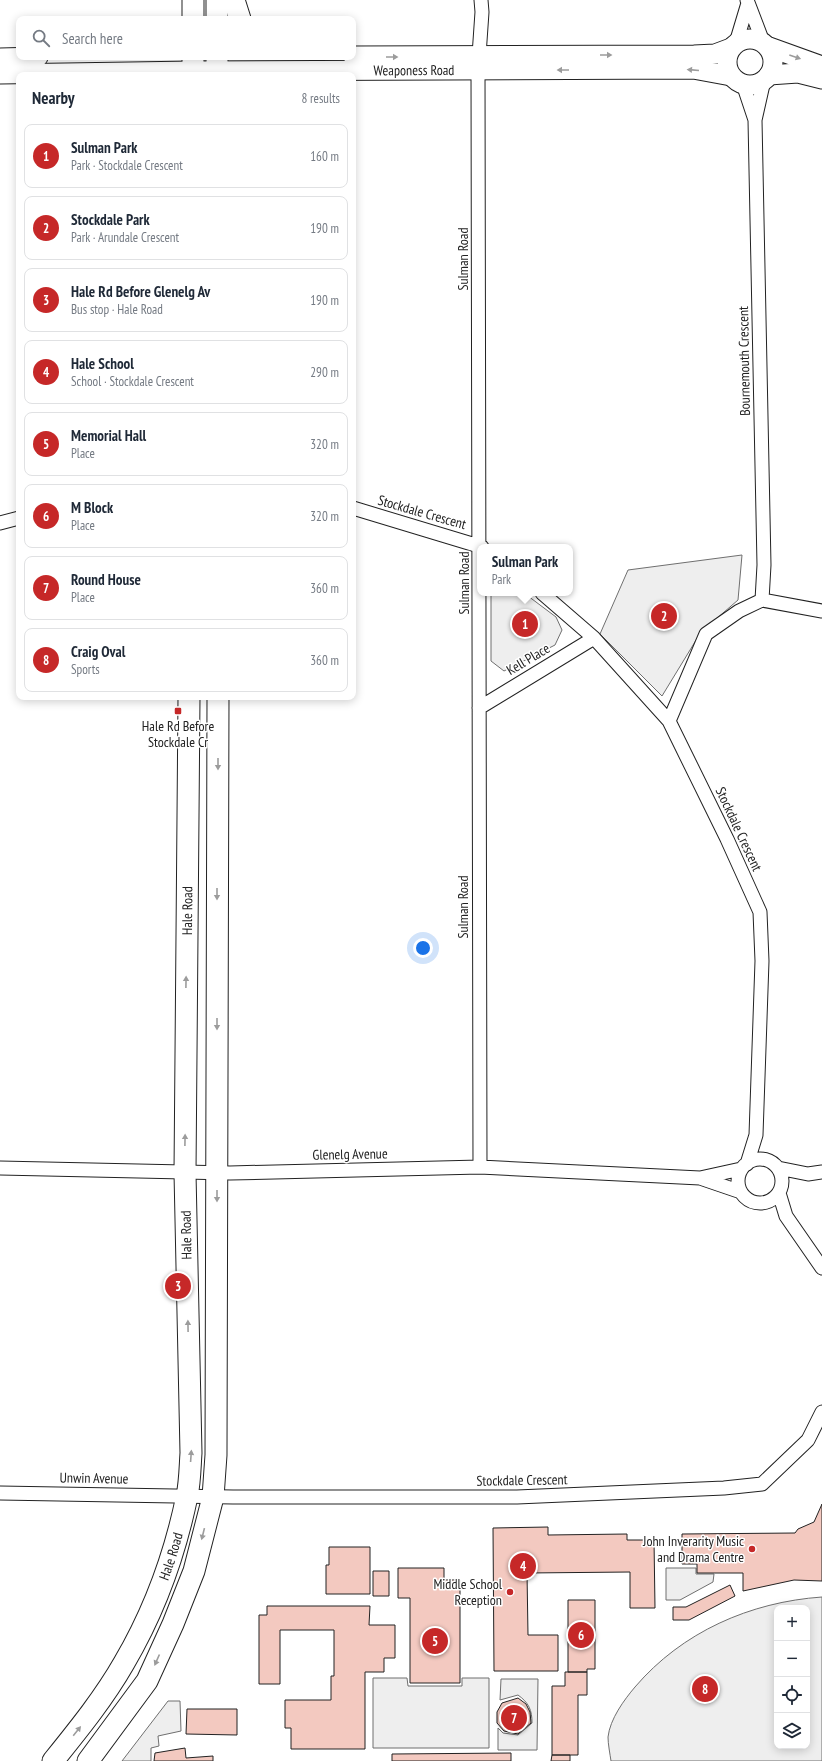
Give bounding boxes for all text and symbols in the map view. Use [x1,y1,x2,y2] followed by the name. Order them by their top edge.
[16,16,356,60] search box
[30,27,52,49] icon: search
[62,29,123,48] text: Search here
[600,52,613,58] one-way arrow
[386,54,399,60] one-way arrow
[790,54,802,60] one-way arrow
[374,61,454,79] street label: Weaponess Road
[687,66,699,73] one-way arrow
[556,67,569,73] one-way arrow
[32,87,75,109] text: Nearby
[301,90,340,107] text: 8 results
[71,138,137,157] text: Sulman Park
[43,148,49,165] text: 1
[310,148,339,165] text: 160 m
[71,157,183,174] text: Park · Stockdale Crescent
[71,210,150,229] text: Stockdale Park
[43,220,49,237] text: 2
[310,220,339,237] text: 190 m
[454,227,472,291] street label: Sulman Road
[71,229,179,246] text: Park · Arundale Crescent
[71,282,210,301] text: Hale Rd Before Glenelg Av
[43,292,49,309] text: 3
[310,292,339,309] text: 190 m
[71,301,163,318] text: Bus stop · Hale Road
[734,306,754,416] street label: Bournemouth Crescent
[71,354,134,373] text: Hale School
[43,364,49,381] text: 4
[310,364,339,381] text: 290 m
[71,373,194,390] text: School · Stockdale Crescent
[71,426,146,445] text: Memorial Hall
[43,436,49,453] text: 5
[310,436,339,453] text: 320 m
[71,445,95,462] text: Place
[376,491,468,533] street label: Stockdale Crescent
[71,498,113,517] text: M Block
[43,508,49,525] text: 6
[310,508,339,525] text: 320 m
[71,517,95,534] text: Place
[477,544,573,596] popup
[455,551,473,615] street label: Sulman Road
[492,552,558,571] text: Sulman Park
[71,570,141,589] text: Round House
[492,571,511,588] text: Park
[43,580,49,597] text: 7
[310,580,339,597] text: 360 m
[71,589,95,606] text: Place
[651,601,677,631] pin: 2
[512,609,538,639] pin: 1
[503,639,553,679] street label: Kell Place
[71,642,125,661] text: Craig Oval
[43,652,49,669] text: 8
[310,652,339,669] text: 360 m
[71,661,100,678] text: Sports
[173,706,183,716] marker: Hale Rd Before Stockdale Cr
[142,717,214,751] place label: Hale Rd Before Stockdale Cr
[215,758,221,771] one-way arrow
[712,784,766,874] street label: Stockdale Crescent
[454,875,472,939] street label: Sulman Road
[178,886,196,935] street label: Hale Road
[214,888,220,901] one-way arrow
[413,938,433,958] your location
[183,976,190,988] one-way arrow
[214,1018,220,1031] one-way arrow
[182,1133,188,1146] one-way arrow
[312,1144,388,1164] street label: Glenelg Avenue
[214,1190,220,1203] one-way arrow
[177,1210,195,1260] street label: Hale Road
[165,1271,191,1301] pin: 3
[185,1320,192,1332] one-way arrow
[187,1450,194,1462] one-way arrow
[59,1468,129,1488] street label: Unwin Avenue
[476,1470,568,1490] street label: Stockdale Crescent
[200,1529,206,1541] one-way arrow
[155,1530,187,1583] street label: Hale Road
[642,1532,744,1566] place label: John Inverarity Music and Drama Centre
[747,1544,757,1554] marker: John Inverarity Music and Drama Centre
[510,1551,536,1581] pin: 4
[433,1575,503,1609] place label: Middle School Reception
[505,1587,515,1597] marker: Middle School Reception
[774,1605,810,1749] map controls
[774,1605,810,1641] button: +
[568,1620,594,1650] pin: 6
[422,1626,448,1656] pin: 5
[774,1641,810,1677] button: −
[154,1654,160,1666] one-way arrow
[692,1674,718,1704] pin: 8
[774,1677,810,1713] button: locate
[501,1703,527,1733] pin: 7
[774,1713,810,1749] button: layers
[73,1725,82,1736] one-way arrow

